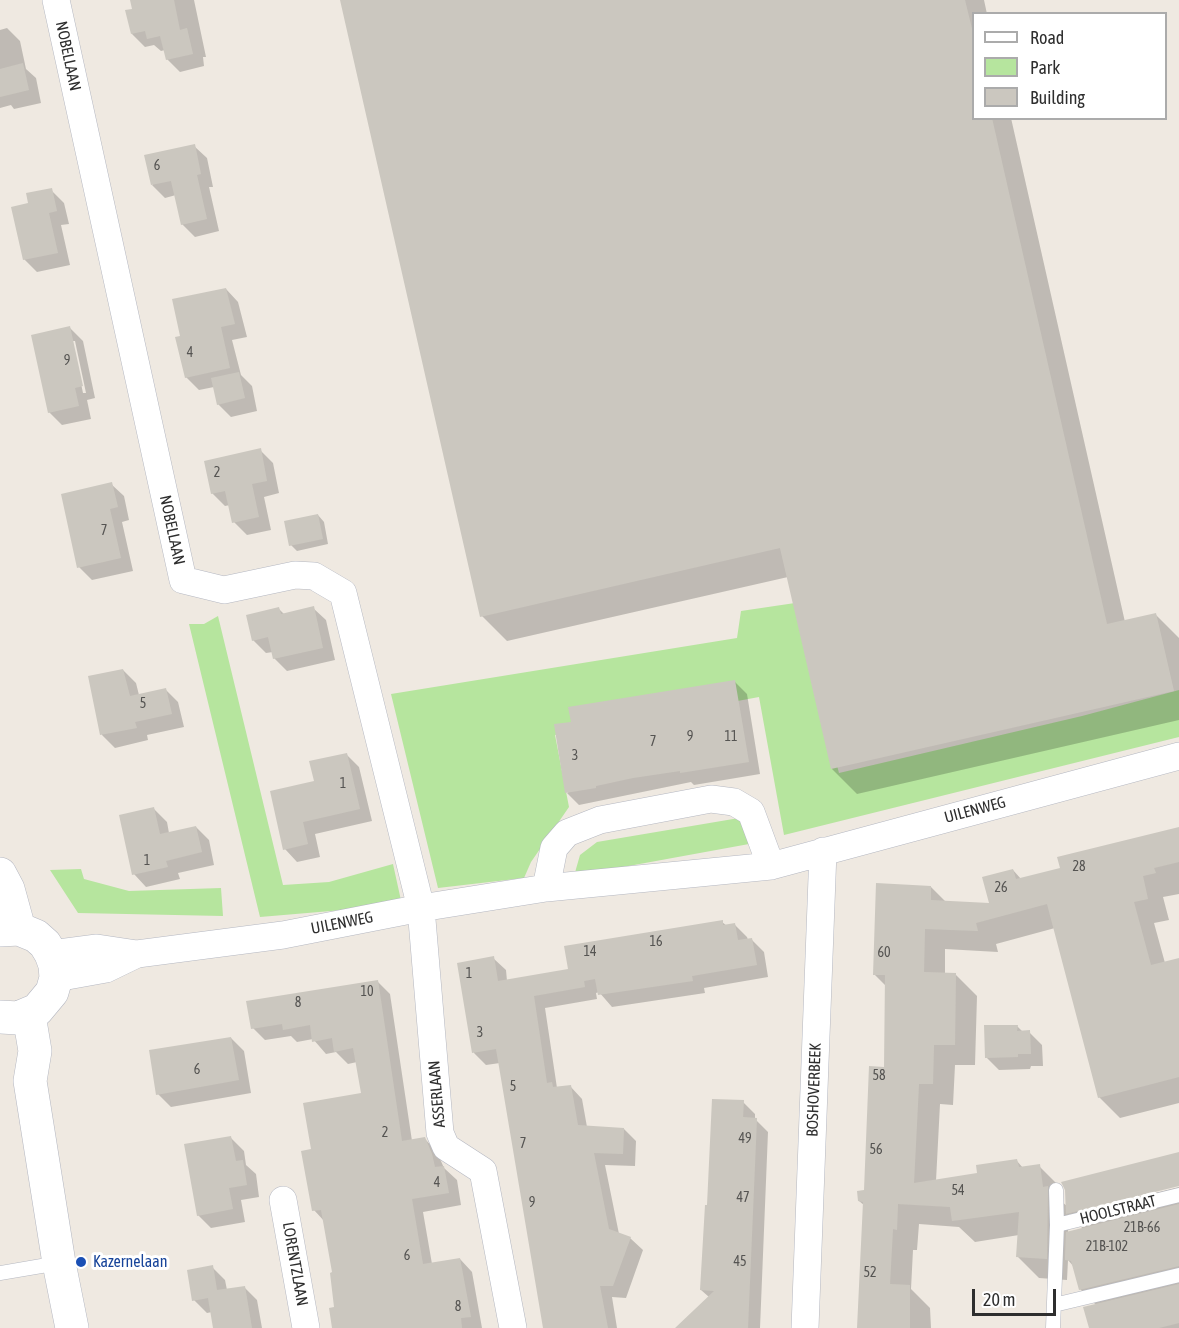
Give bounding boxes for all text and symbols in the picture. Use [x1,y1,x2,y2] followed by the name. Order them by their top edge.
[972,12,1167,120] legend
[51,19,85,93] street label: NOBELLAAN
[1030,27,1064,48] text: Road
[1030,57,1060,78] text: Park
[1030,87,1085,108] text: Building
[154,158,160,174] house number: 6
[187,345,193,361] house number: 4
[64,353,70,369] house number: 9
[214,465,220,481] house number: 2
[155,493,189,567] street label: NOBELLAAN
[101,523,107,539] house number: 7
[140,696,146,712] house number: 5
[687,729,693,745] house number: 9
[724,729,738,745] house number: 11
[650,734,656,750] house number: 7
[572,748,578,764] house number: 3
[340,776,346,792] house number: 1
[942,793,1008,827] street label: UILENWEG
[144,853,150,869] house number: 1
[1072,859,1086,875] house number: 28
[994,880,1008,896] house number: 26
[309,908,375,938] street label: UILENWEG
[649,934,663,950] house number: 16
[583,944,597,960] house number: 14
[877,945,891,961] house number: 60
[466,966,472,982] house number: 1
[360,984,374,1000] house number: 10
[295,995,301,1011] house number: 8
[477,1025,483,1041] house number: 3
[803,1043,825,1137] street label: BOSHOVERBEEK
[424,1060,450,1128] street label: ASSERLAAN
[194,1062,200,1078] house number: 6
[872,1068,886,1084] house number: 58
[510,1079,516,1095] house number: 5
[382,1125,388,1141] house number: 2
[738,1131,752,1147] house number: 49
[520,1136,526,1152] house number: 7
[869,1142,883,1158] house number: 56
[434,1175,440,1191] house number: 4
[951,1183,965,1199] house number: 54
[736,1190,750,1206] house number: 47
[1078,1191,1158,1229] street label: HOOLSTRAAT
[529,1195,535,1211] house number: 9
[278,1220,312,1308] street label: LORENTZLAAN
[1124,1220,1160,1236] house number: 21B-66
[1086,1239,1128,1255] house number: 21B-102
[404,1248,410,1264] house number: 6
[93,1252,167,1272] place label: Kazernelaan
[733,1254,747,1270] house number: 45
[74,1255,88,1269] marker: Kazernelaan
[863,1265,877,1281] house number: 52
[975,1277,1059,1315] scale bar
[983,1289,1015,1310] text: 20 m
[455,1299,461,1315] house number: 8

